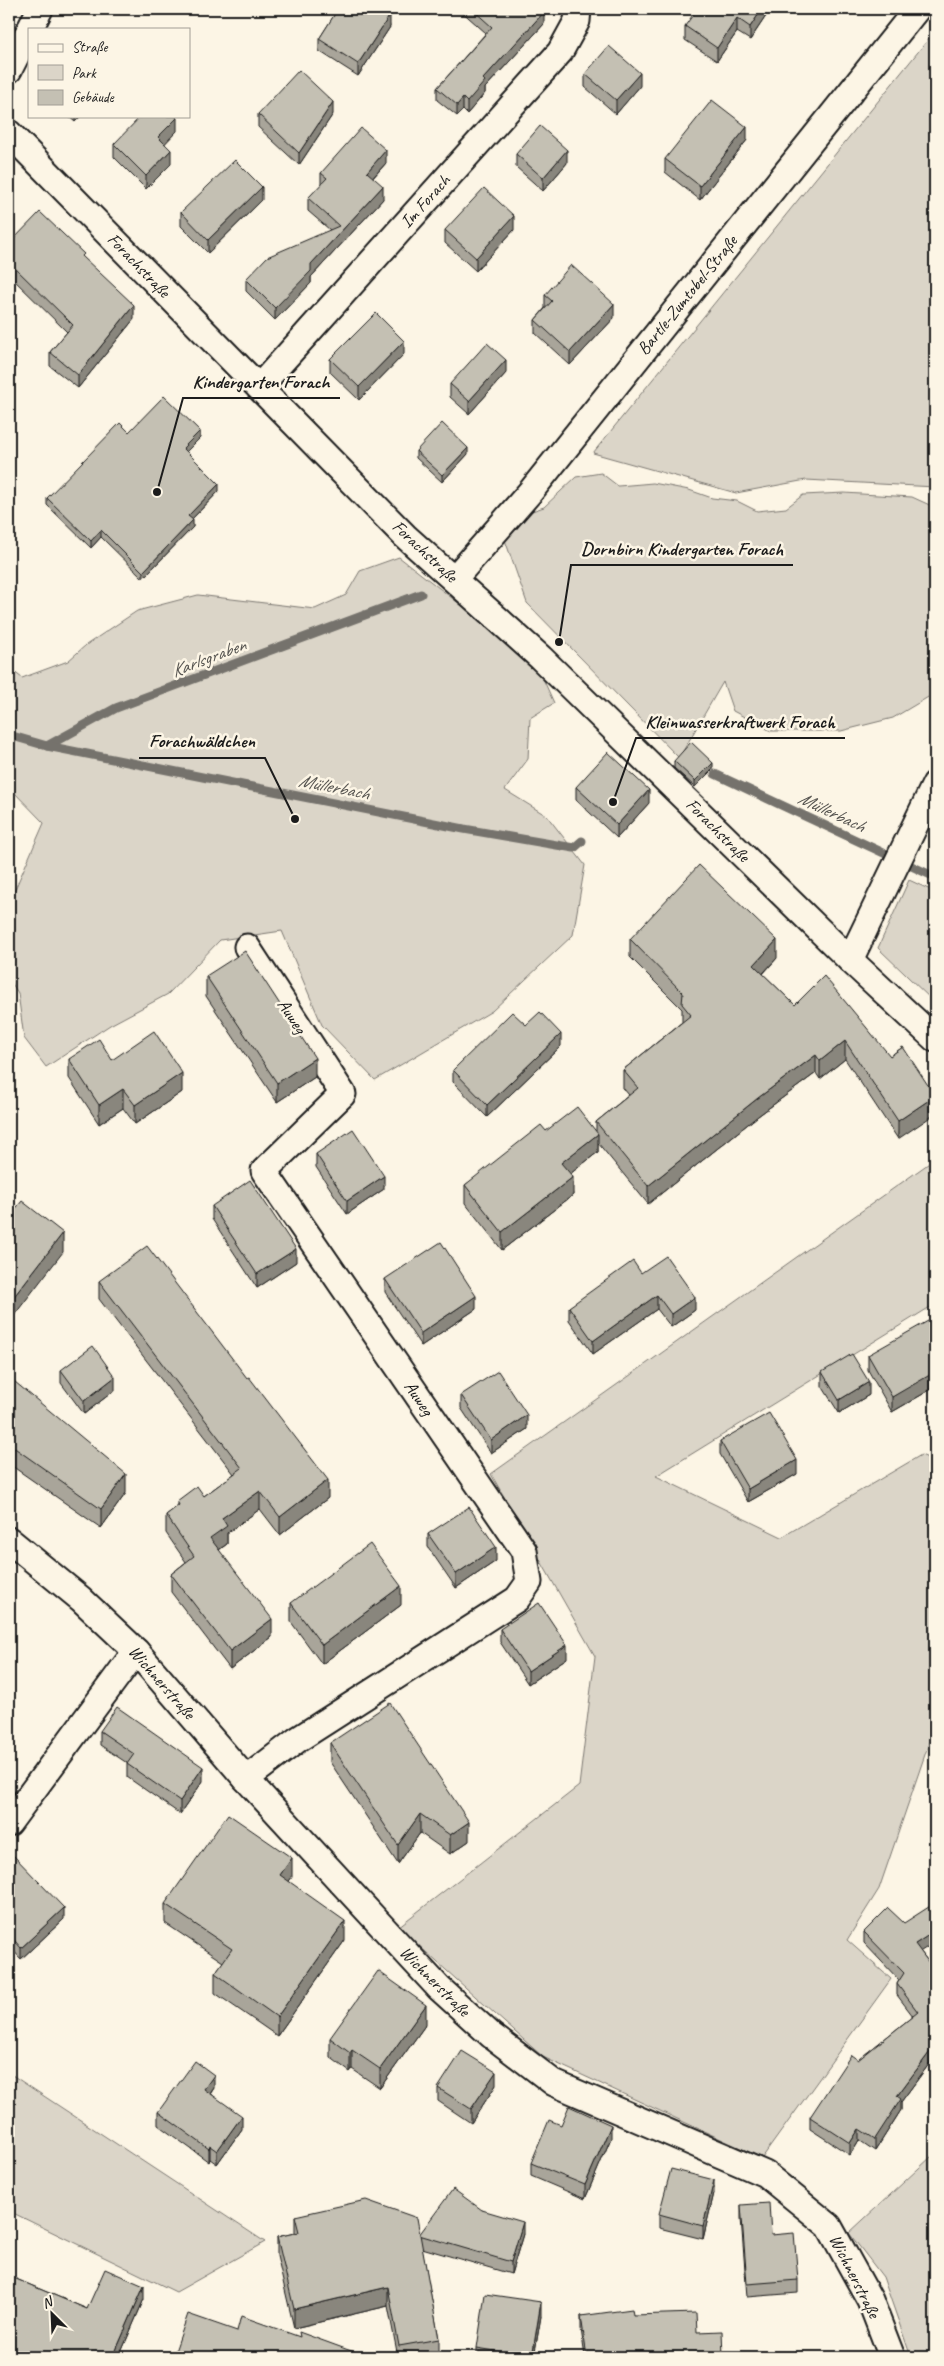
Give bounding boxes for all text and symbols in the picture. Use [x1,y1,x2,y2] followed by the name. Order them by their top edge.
[28,28,190,118] legend
[72,38,108,57] text: Straße
[72,64,97,83] text: Park
[72,88,115,107] text: Gebäude
[395,168,456,232] street label: Im Forach
[103,228,176,303] street label: Forachstraße
[632,230,743,359] street label: Bartle-Zumtobel-Straße
[183,364,340,398] callout: Kindergarten Forach
[192,370,331,394] text: Kindergarten Forach
[388,515,463,588] street label: Forachstraße
[571,531,793,565] callout: Dornbirn Kindergarten Forach
[581,537,784,561] text: Dornbirn Kindergarten Forach
[168,632,250,683] water label: Karlsgraben
[636,704,845,738] callout: Kleinwasserkraftwerk Forach
[645,710,836,734] text: Kleinwasserkraftwerk Forach
[139,724,265,758] callout: Forachwäldchen
[149,729,255,753] text: Forachwäldchen
[297,768,372,806] water label: Müllerbach
[794,786,870,838] water label: Müllerbach
[681,793,755,867] street label: Forachstraße
[273,994,312,1039] street label: Auweg
[400,1376,439,1421] street label: Auweg
[124,1641,201,1724] street label: Wichnerstraße
[395,1941,476,2022] street label: Wichnerstraße
[825,2231,886,2322] street label: Wichnerstraße
[28,2288,78,2338] north arrow
[39,2292,56,2312] text: N

